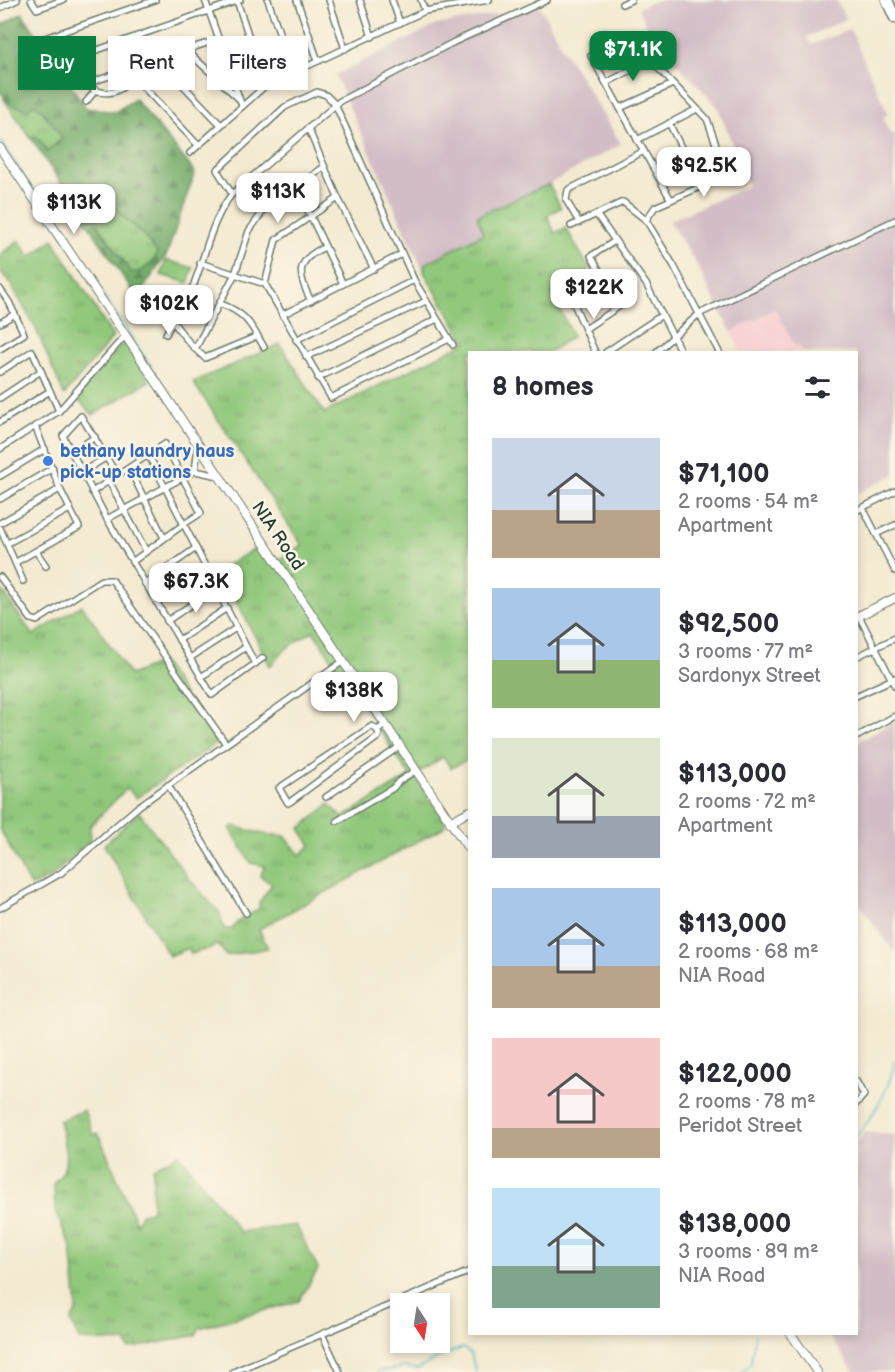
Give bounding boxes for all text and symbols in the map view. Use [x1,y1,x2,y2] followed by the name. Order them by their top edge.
[584,31,682,82] pin: $71.1K
[18,36,96,90] chip: Buy
[108,36,195,90] chip: Rent
[207,36,308,90] chip: Filters
[603,38,663,62] text: $71.1K
[655,147,753,198] pin: $92.5K
[671,154,737,178] text: $92.5K
[236,173,320,224] pin: $113K
[250,180,306,204] text: $113K
[32,184,116,235] pin: $113K
[46,191,102,215] text: $113K
[552,269,636,320] pin: $122K
[564,276,624,300] text: $122K
[127,285,211,336] pin: $102K
[139,292,199,316] text: $102K
[801,371,834,404] icon: filters
[492,372,594,403] text: 8 homes
[60,441,235,483] place label: bethany laundry haus pick-up stations
[41,454,55,468] marker: bethany laundry haus pick-up stations
[678,459,770,490] text: $71,100
[540,462,612,534] icon: home
[678,490,818,514] text: 2 rooms · 54 m²
[247,498,309,574] street label: NIA Road
[678,514,773,538] text: Apartment
[147,563,245,614] pin: $67.3K
[163,570,229,594] text: $67.3K
[678,609,779,640] text: $92,500
[540,612,612,684] icon: home
[678,640,813,664] text: 3 rooms · 77 m²
[678,664,821,688] text: Sardonyx Street
[312,672,396,723] pin: $138K
[325,679,383,703] text: $138K
[678,759,787,790] text: $113,000
[540,762,612,834] icon: home
[678,790,816,814] text: 2 rooms · 72 m²
[678,814,773,838] text: Apartment
[678,909,787,940] text: $113,000
[540,912,612,984] icon: home
[678,940,819,964] text: 2 rooms · 68 m²
[678,964,765,988] text: NIA Road
[678,1059,792,1090] text: $122,000
[540,1062,612,1134] icon: home
[678,1090,816,1114] text: 2 rooms · 78 m²
[678,1114,802,1138] text: Peridot Street
[678,1209,791,1240] text: $138,000
[540,1212,612,1284] icon: home
[678,1240,819,1264] text: 3 rooms · 89 m²
[678,1264,765,1288] text: NIA Road
[390,1293,450,1353] north arrow
[390,1293,450,1353] map controls

